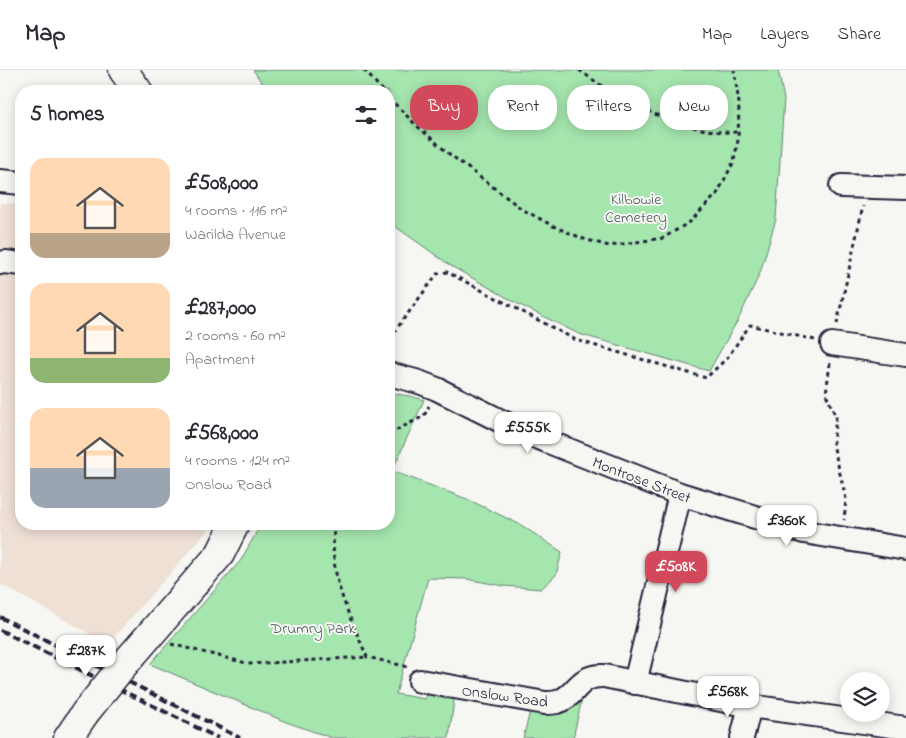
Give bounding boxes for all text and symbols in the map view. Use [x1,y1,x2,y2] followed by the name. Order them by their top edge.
[25,17,66,52] text: Map
[702,22,732,48] text: Map
[760,22,810,48] text: Layers
[838,22,881,48] text: Share
[410,85,478,130] chip: Buy
[488,85,557,130] chip: Rent
[567,85,650,130] chip: Filters
[660,85,728,130] chip: New
[30,100,105,130] text: 5 homes
[352,101,380,129] icon: filters
[185,169,258,199] text: £508,000
[70,178,130,238] icon: home
[605,188,667,230] park label: Kilbowie Cemetery
[185,199,288,223] text: 4 rooms · 116 m²
[185,223,286,247] text: Warilda Avenue
[185,294,256,324] text: £287,000
[70,303,130,363] icon: home
[185,324,286,348] text: 2 rooms · 60 m²
[185,348,255,372] text: Apartment
[493,412,563,454] pin: £555K
[505,416,551,440] text: £555K
[185,419,258,449] text: £568,000
[70,428,130,488] icon: home
[185,449,290,473] text: 4 rooms · 124 m²
[588,451,695,511] street label: Montrose Street
[185,473,272,497] text: Onslow Road
[752,504,822,547] pin: £360K
[768,509,806,533] text: £360K
[641,550,711,593] pin: £508K
[656,555,696,579] text: £508K
[270,617,356,641] park label: Drumry Park
[51,634,121,677] pin: £287K
[67,639,105,663] text: £287K
[840,672,890,722] map controls
[840,672,890,722] button: layers
[693,676,763,718] pin: £568K
[460,679,549,715] street label: Onslow Road
[708,680,748,704] text: £568K

